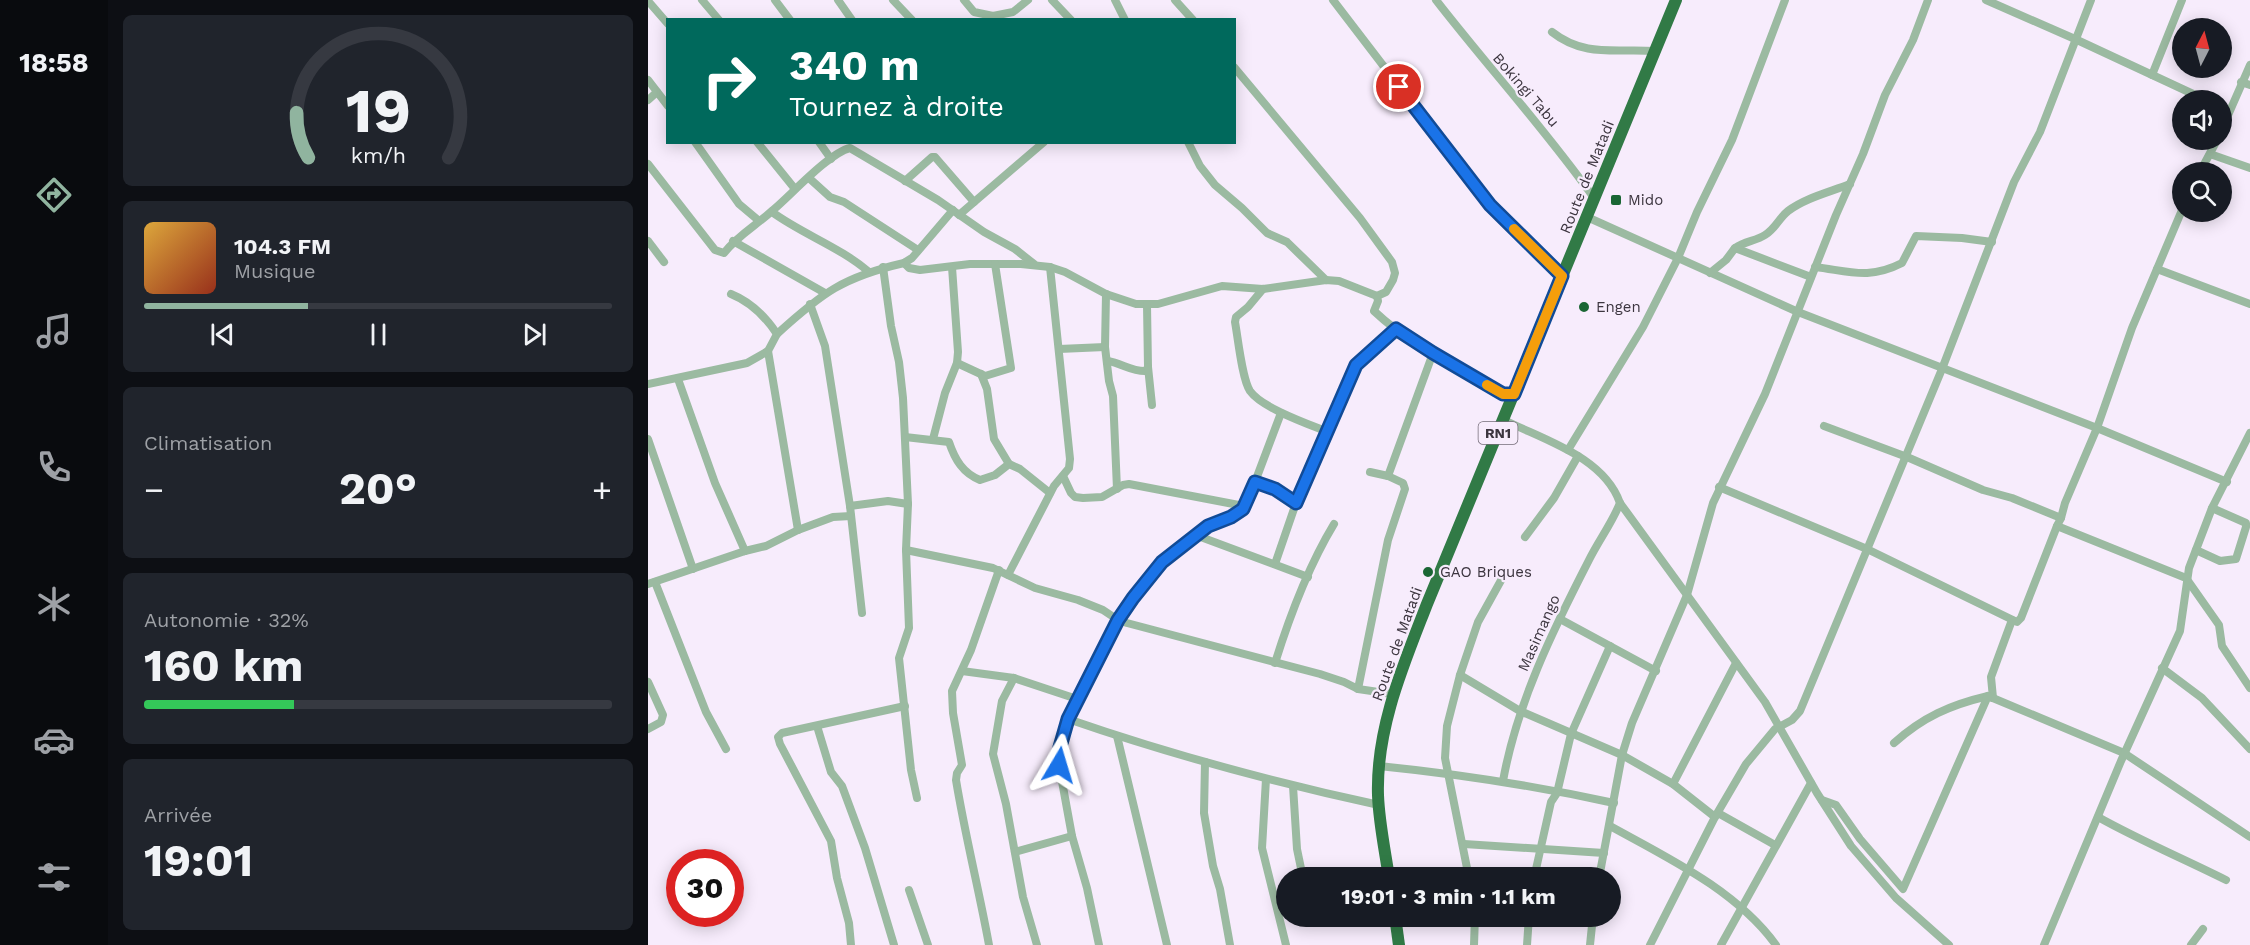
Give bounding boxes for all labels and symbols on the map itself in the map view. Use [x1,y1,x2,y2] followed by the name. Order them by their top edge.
[2172,18,2232,78] north arrow
[1489,49,1563,131] street label: Bokingi Tabu
[1373,61,1424,112] pin
[1556,118,1618,236] street label: Route de Matadi
[1628,191,1663,209] place label: Mido
[1609,193,1623,207] marker: Mido
[1596,298,1641,316] place label: Engen
[1577,300,1591,314] marker: Engen
[1478,422,1518,444] road number: RN1
[1440,563,1532,581] place label: GAO Briques
[1421,565,1435,579] marker: GAO Briques
[1368,584,1426,704] street label: Route de Matadi
[1514,592,1564,674] street label: Masimango
[1027,733,1091,797] position arrow
[666,849,744,927] speed limit sign: 30

